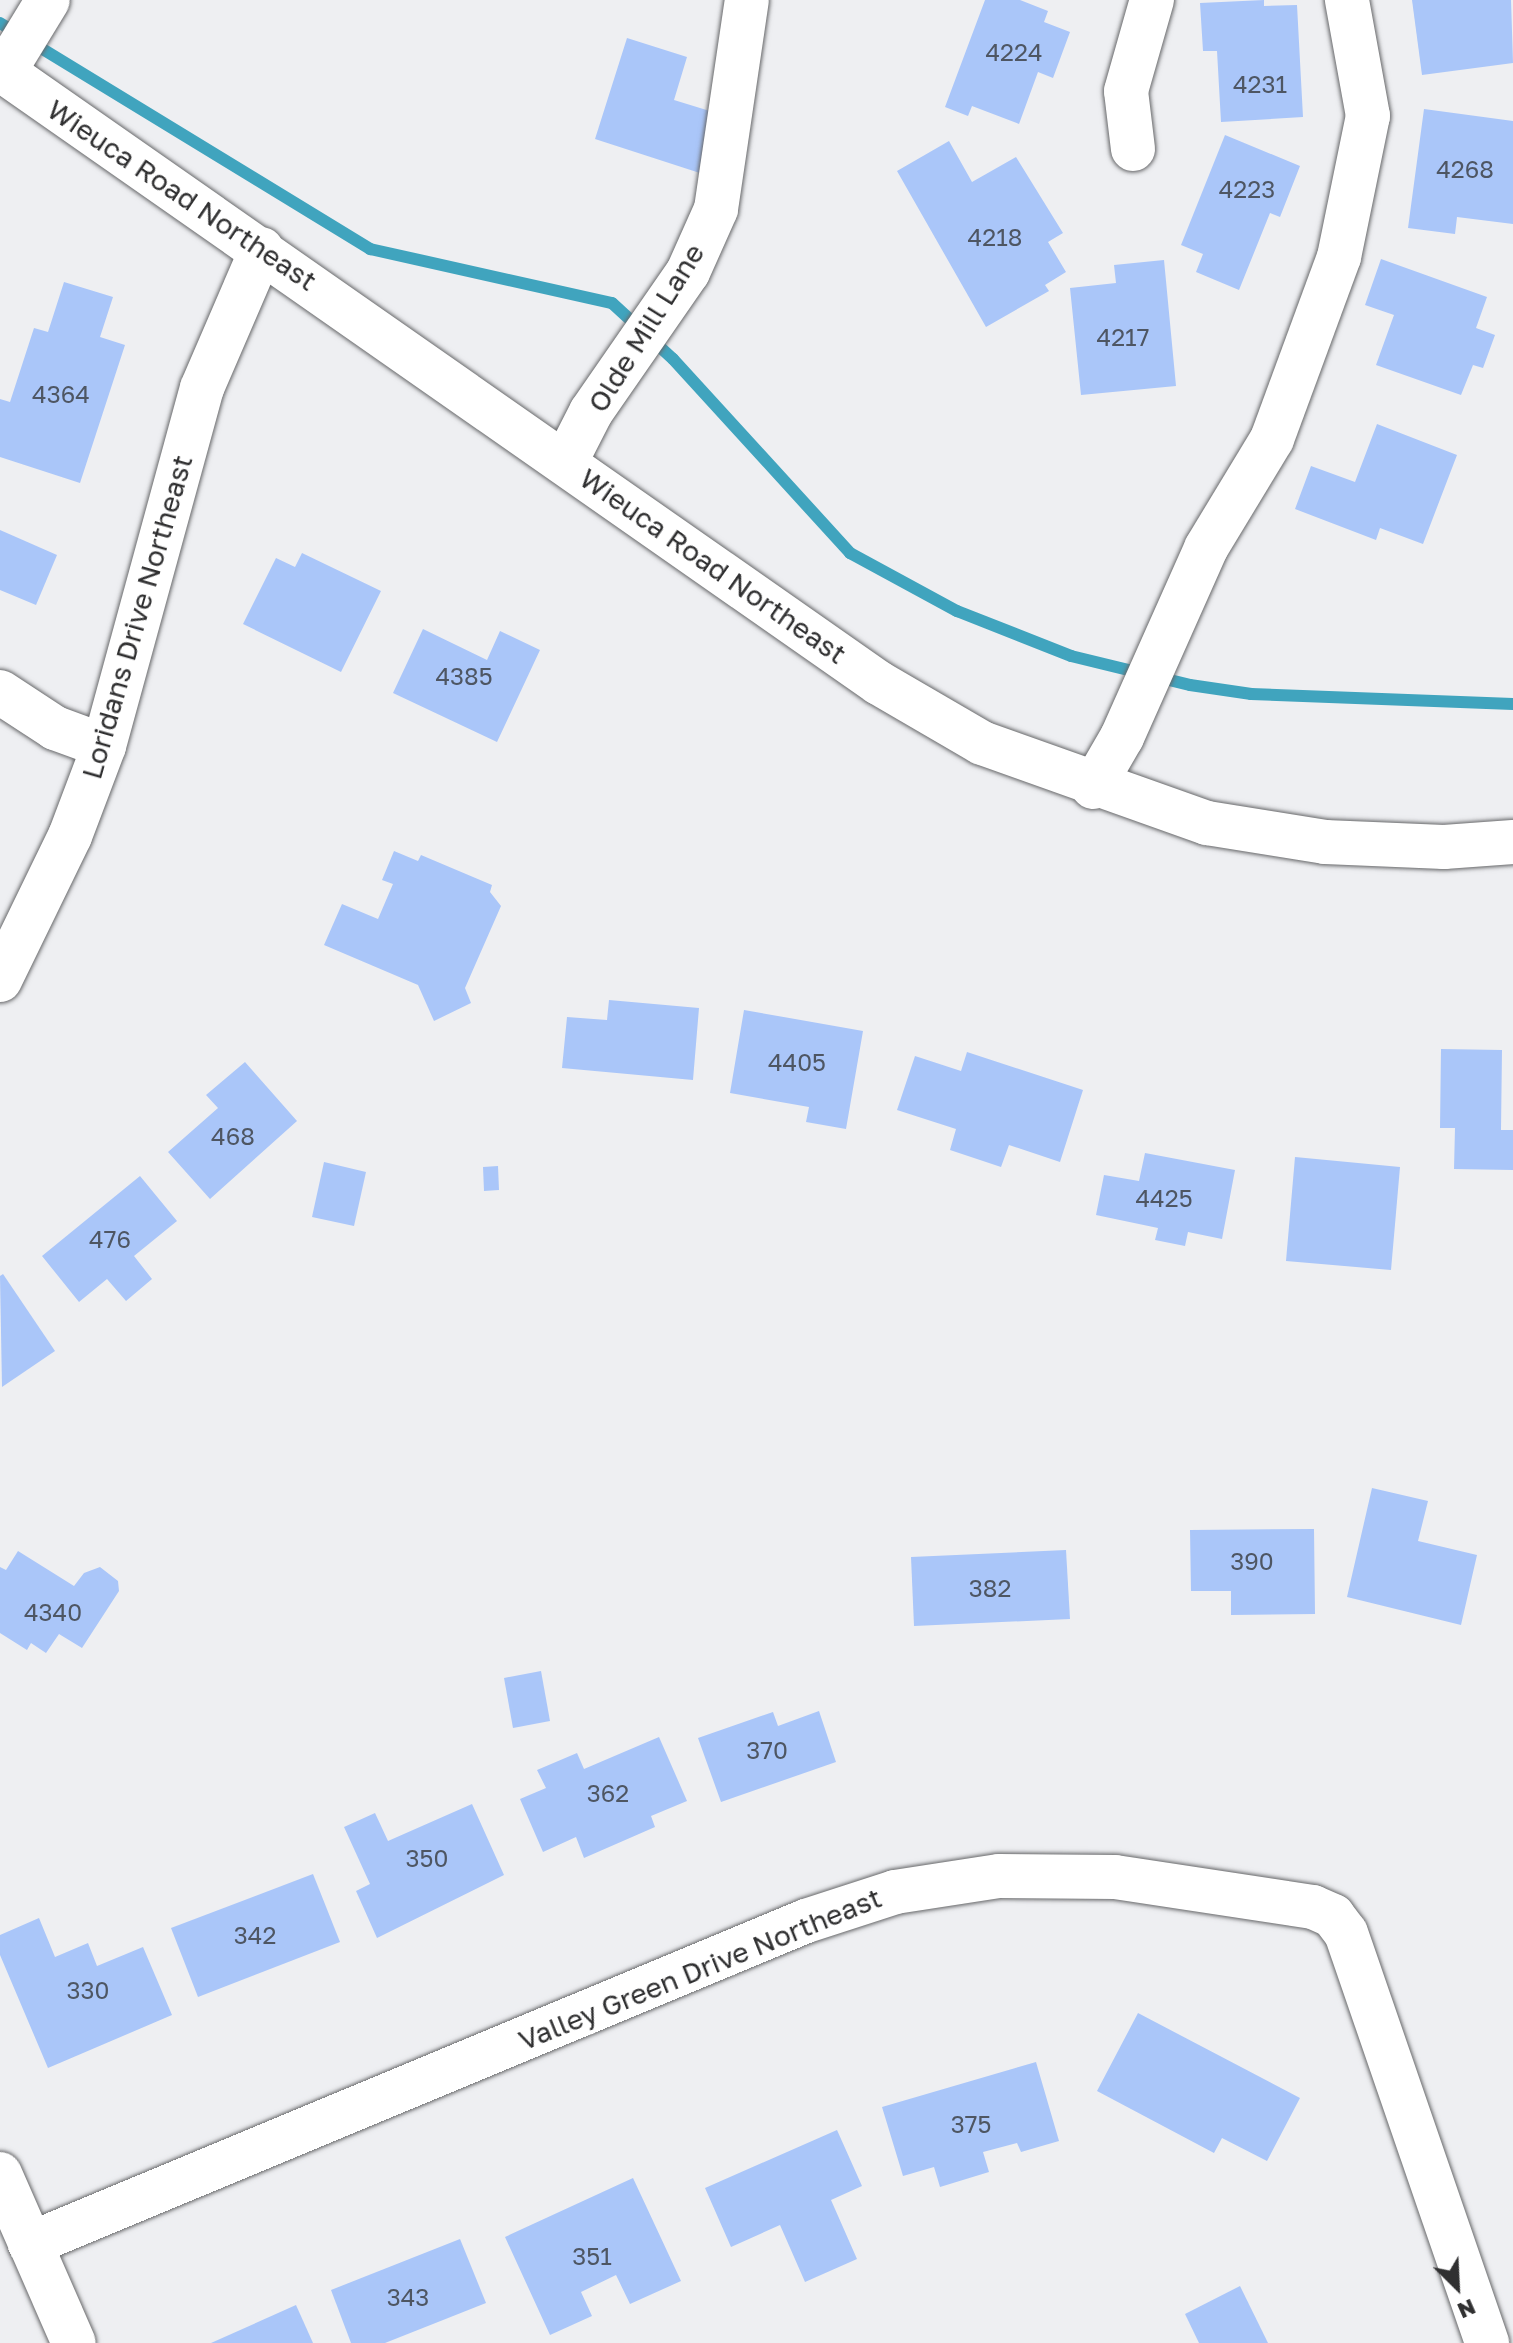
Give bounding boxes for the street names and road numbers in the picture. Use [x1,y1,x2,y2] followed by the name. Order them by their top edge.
[41,92,323,298] street label: Wieuca Road Northeast
[581,238,711,418] street label: Olde Mill Lane
[75,451,199,783] street label: Loridans Drive Northeast
[573,461,853,671] street label: Wieuca Road Northeast
[514,1881,886,2057] street label: Valley Green Drive Northeast

